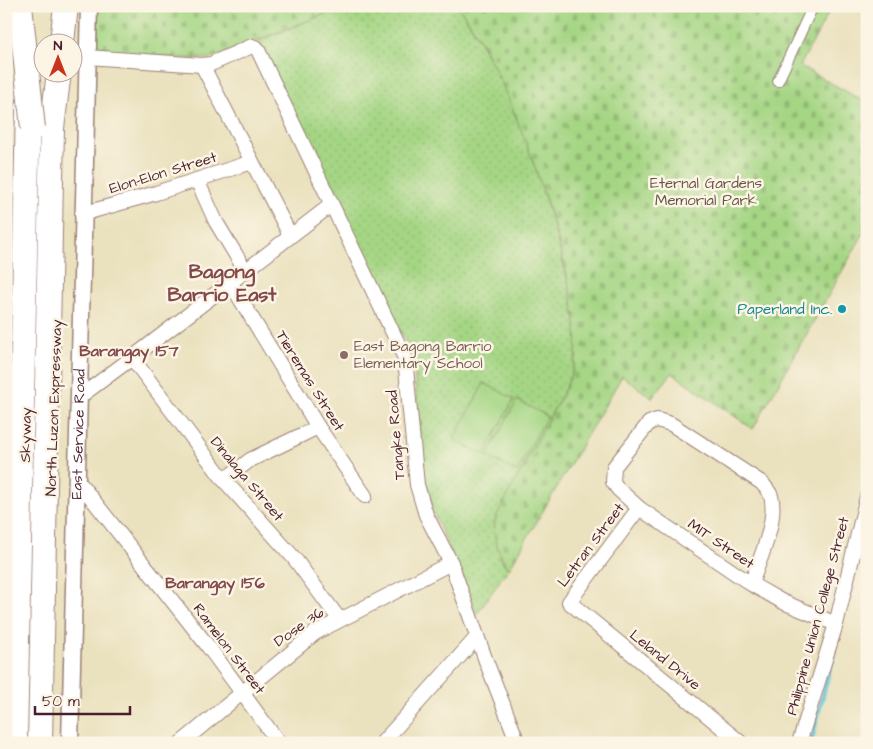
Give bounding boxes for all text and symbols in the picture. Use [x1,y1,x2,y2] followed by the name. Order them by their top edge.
[32,32,82,82] north arrow
[54,36,63,56] text: N
[107,147,219,199] street label: Elon-Elon Street
[650,173,762,211] park label: Eternal Gardens Memorial Park
[168,258,277,309] district label: Bagong Barrio East
[738,299,832,320] place label: Paperland Inc.
[836,303,848,315] marker: Paperland Inc.
[40,319,69,497] street label: North Luzon Expressway
[271,327,349,435] street label: Tieremas Street
[354,336,492,375] place label: East Bagong Barrio Elementary School
[79,340,179,364] district label: Barangay 157
[338,349,350,361] marker: East Bagong Barrio Elementary School
[66,368,90,500] street label: East Service Road
[382,389,411,481] street label: Tangke Road
[15,407,38,463] street label: Skyway
[205,432,289,527] street label: Dinalaga Street
[552,499,630,591] street label: Letran Street
[683,514,759,574] street label: MIT Street
[781,514,856,718] street label: Philippine Union College Street
[165,572,265,596] district label: Barangay 156
[188,599,270,699] street label: Ramelon Street
[270,602,329,652] street label: Dose 36
[625,625,705,695] street label: Leland Drive
[35,684,130,716] scale bar
[42,691,80,712] text: 50 m

